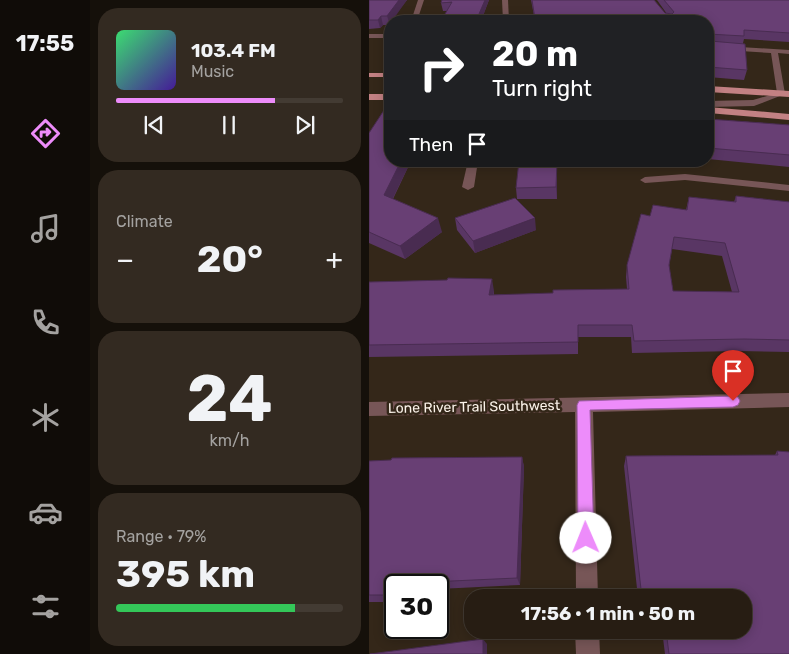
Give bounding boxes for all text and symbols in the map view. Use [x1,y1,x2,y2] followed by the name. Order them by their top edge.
[16,30,74,57] text: 17:55
[492,33,578,75] text: 20 m
[409,35,474,100] icon: right
[191,39,276,62] text: 103.4 FM
[191,62,234,81] text: Music
[492,75,592,102] text: Turn right
[140,111,168,139] icon: previous
[215,111,243,139] icon: pause
[291,111,319,139] icon: next
[28,116,63,151] icon: directions
[463,130,491,158] icon: arrive
[409,133,453,156] text: Then
[28,211,63,246] icon: music
[116,212,173,231] text: Climate
[197,236,263,282] text: 20°
[116,243,134,276] text: −
[326,243,343,276] text: +
[28,305,63,340] icon: phone
[712,350,754,401] pin
[719,357,747,385] icon: arrive
[186,360,273,437] text: 24
[388,397,561,417] street label: Lone River Trail Southwest
[28,400,63,435] icon: climate
[210,431,249,450] text: km/h
[28,495,63,530] icon: car
[559,511,611,563] position arrow
[116,527,207,546] text: Range · 79%
[116,551,255,597] text: 395 km
[384,574,449,639] speed limit sign: 30
[28,589,63,624] icon: filters
[521,602,695,625] text: 17:56 · 1 min · 50 m

